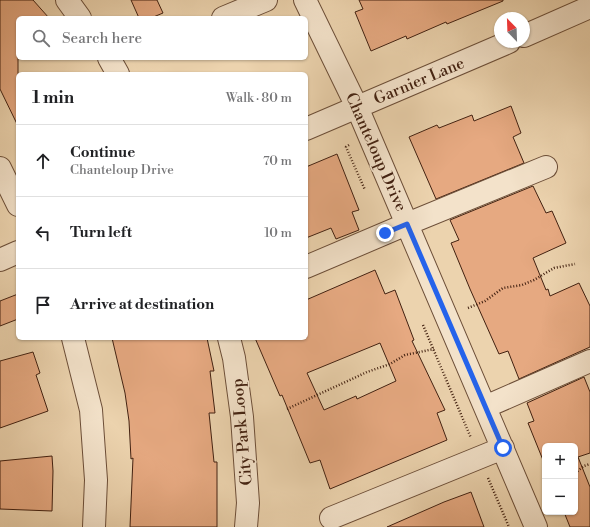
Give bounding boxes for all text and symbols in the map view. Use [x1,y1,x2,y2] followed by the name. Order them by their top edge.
[494,12,530,48] north arrow
[16,16,308,60] search box
[30,27,52,49] icon: search
[62,29,142,48] text: Search here
[371,53,467,109] street label: Garnier Lane
[32,87,74,109] text: 1 min
[226,90,292,106] text: Walk · 80 m
[341,90,411,214] street label: Chanteloup Drive
[70,143,135,162] text: Continue
[32,150,54,172] icon: ahead
[263,153,292,169] text: 70 m
[70,162,174,178] text: Chanteloup Drive
[32,222,54,244] icon: left
[70,223,132,242] text: Turn left
[376,224,394,242] route end
[264,225,292,241] text: 10 m
[32,294,54,316] icon: arrive
[70,295,214,314] text: Arrive at destination
[227,378,257,486] street label: City Park Loop
[494,439,512,457] route start
[542,443,578,515] map controls
[542,443,578,479] button: +
[542,479,578,515] button: −

